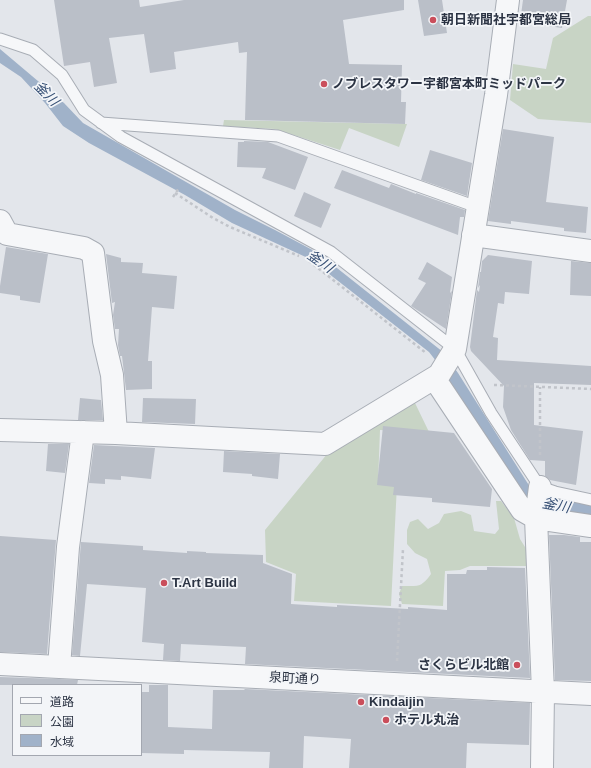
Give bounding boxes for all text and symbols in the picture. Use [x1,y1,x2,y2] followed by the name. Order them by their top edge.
[441,12,571,28] place label: 朝日新聞社宇都宮総局
[428,15,438,25] marker: 朝日新聞社宇都宮総局
[332,76,566,92] place label: ノブレスタワー宇都宮本町ミッドパーク
[30,78,62,110] water label: 釜川
[319,79,329,89] marker: ノブレスタワー宇都宮本町ミッドパーク
[304,247,336,277] water label: 釜川
[541,495,571,517] water label: 釜川
[172,575,237,591] place label: T.Art Build
[159,578,169,588] marker: T.Art Build
[418,657,509,673] place label: さくらビル北館
[512,660,522,670] marker: さくらビル北館
[269,670,321,688] street label: 泉町通り
[12,684,142,756] legend
[369,694,424,710] place label: Kindaijin
[50,695,74,709] text: 道路
[356,697,366,707] marker: Kindaijin
[394,712,459,728] place label: ホテル丸治
[50,715,74,729] text: 公園
[381,715,391,725] marker: ホテル丸治
[50,735,74,749] text: 水域

